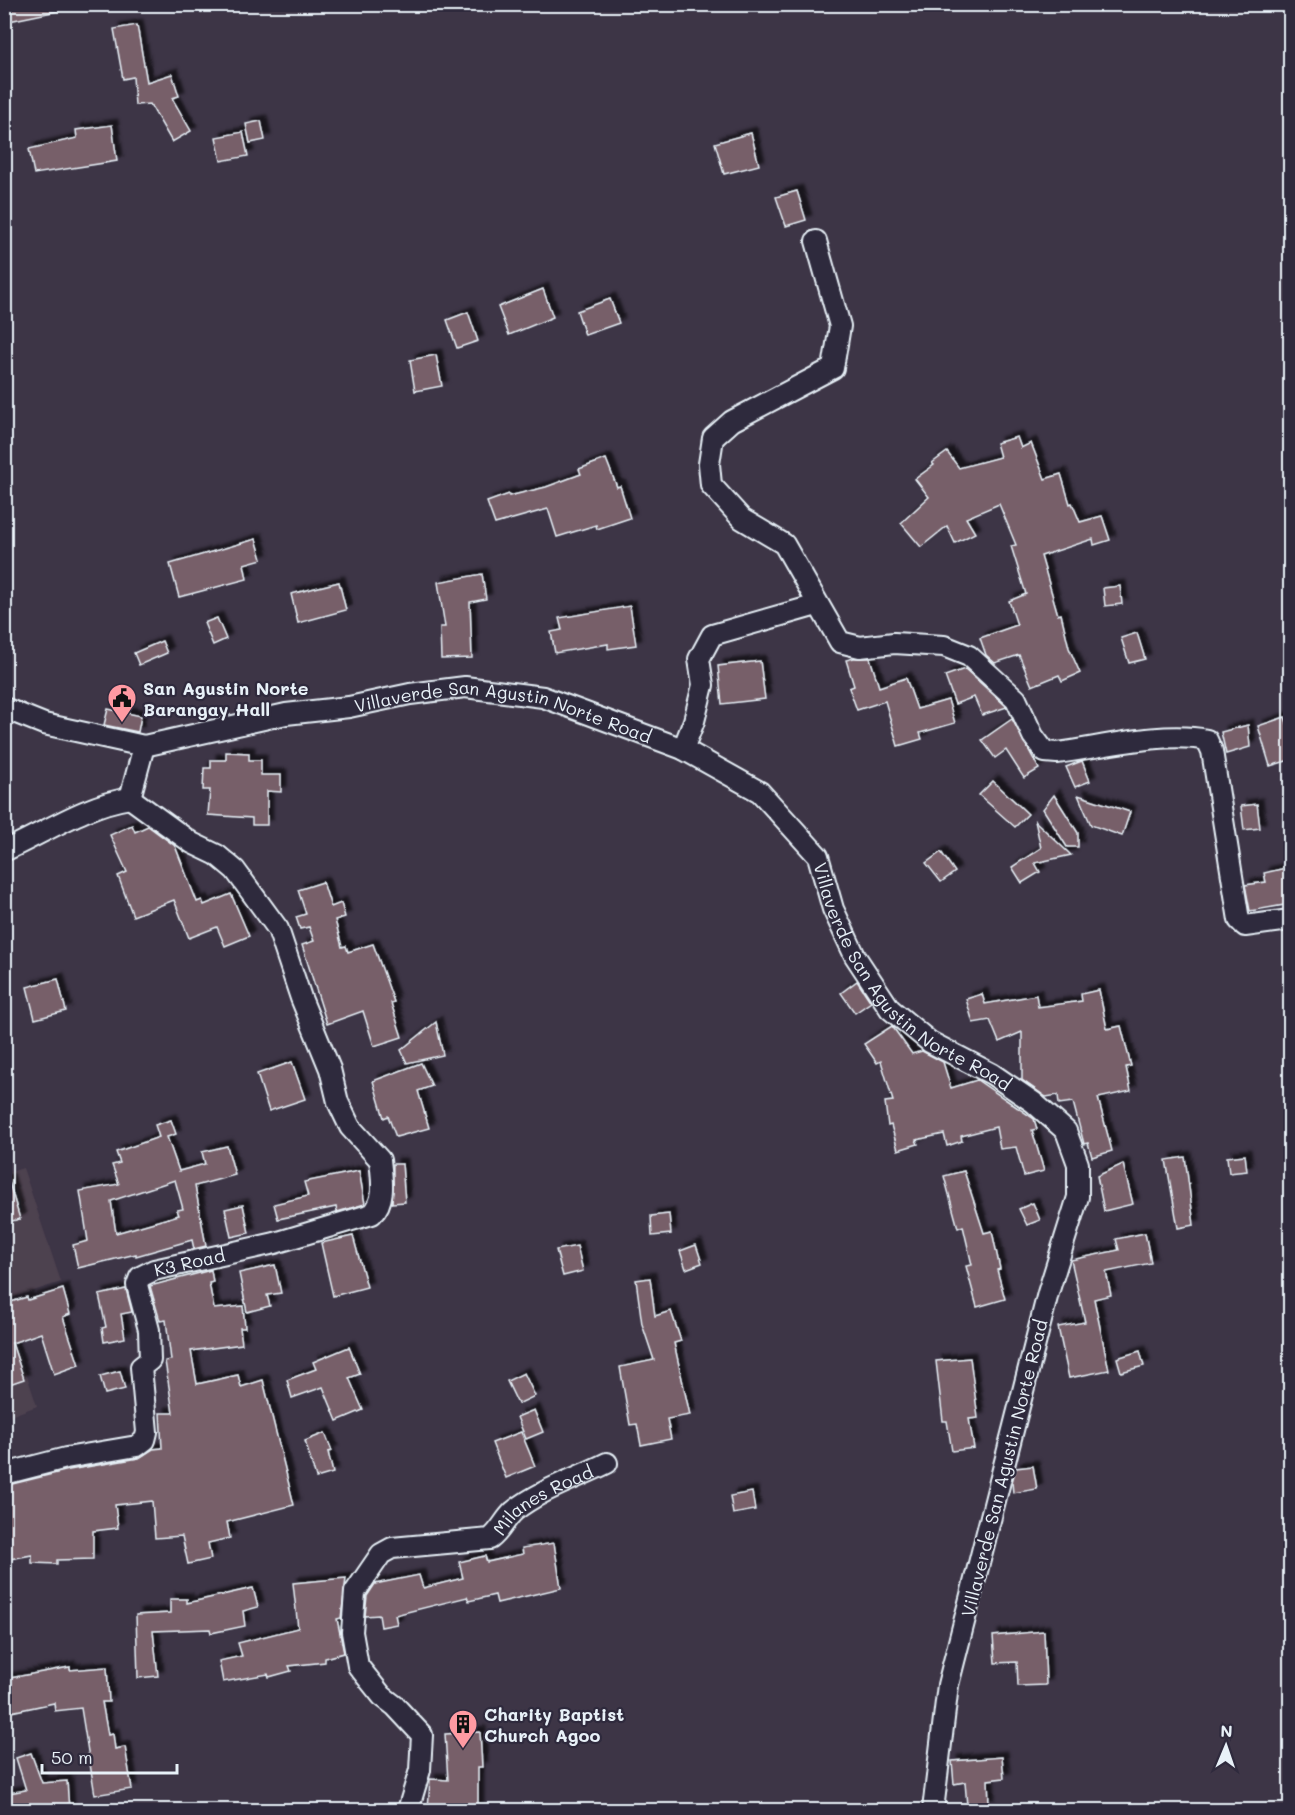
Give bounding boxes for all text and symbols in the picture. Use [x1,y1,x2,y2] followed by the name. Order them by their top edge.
[352,675,655,748] street label: Villaverde San Agustin Norte Road
[143,676,309,721] place label: San Agustin Norte Barangay Hall
[106,682,138,724] public building icon: San Agustin Norte Barangay Hall
[808,860,1016,1096] street label: Villaverde San Agustin Norte Road
[152,1243,227,1282] street label: K3 Road
[955,1317,1053,1619] street label: Villaverde San Agustin Norte Road
[487,1459,597,1540] street label: Milanes Road
[484,1702,624,1747] place label: Charity Baptist Church Agoo
[447,1708,479,1750] building icon: Charity Baptist Church Agoo
[1196,1716,1256,1776] north arrow
[1220,1720,1233,1741] text: N
[42,1737,177,1775] scale bar
[51,1745,93,1769] text: 50 m

